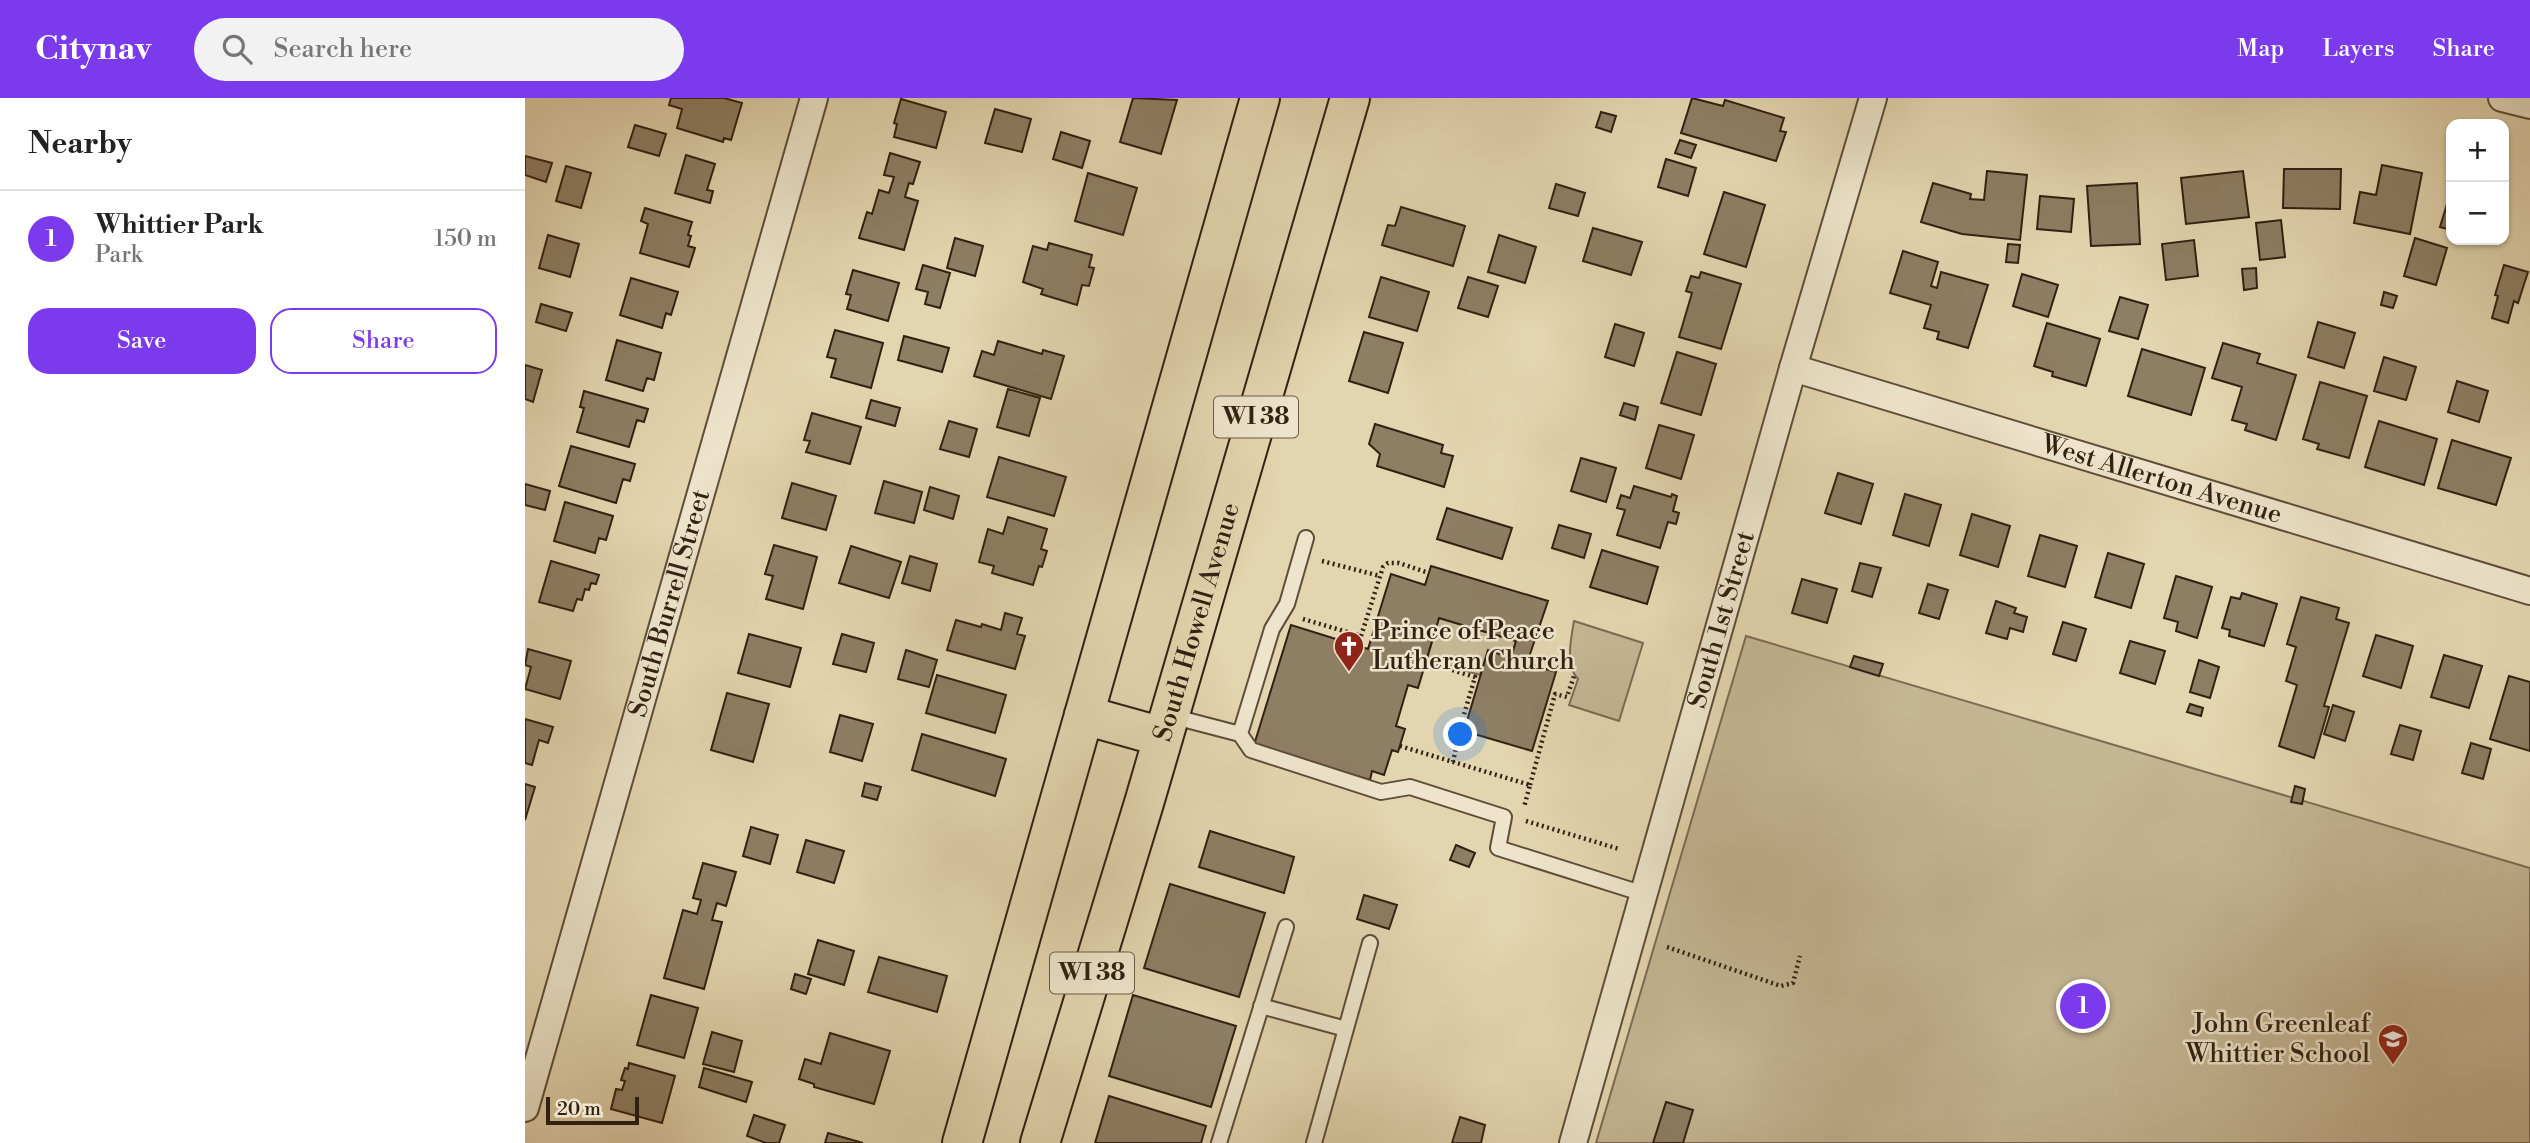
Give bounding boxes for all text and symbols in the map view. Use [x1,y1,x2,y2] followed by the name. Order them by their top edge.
[194,18,684,81] search box
[35,29,152,70] text: Citynav
[218,30,256,68] icon: search
[274,33,412,65] text: Search here
[2237,34,2284,64] text: Map
[2322,34,2394,64] text: Layers
[2432,34,2495,64] text: Share
[2446,119,2509,245] map controls
[2446,119,2509,182] button: +
[28,125,132,163] text: Nearby
[2446,182,2509,245] button: −
[95,209,264,241] text: Whittier Park
[45,225,57,253] text: 1
[434,225,497,253] text: 150 m
[95,241,143,269] text: Park
[28,308,256,374] button: Save
[270,308,497,374] button: Share
[1214,396,1298,438] road number: WI 38
[2036,428,2286,531] street label: West Allerton Avenue
[622,486,717,721] street label: South Burrell Street
[1147,499,1247,745] street label: South Howell Avenue
[1681,527,1762,712] street label: South 1st Street
[1372,615,1575,677] place label: Prince of Peace Lutheran Church
[1332,629,1366,673] church icon: Prince of Peace Lutheran Church
[1443,717,1477,751] your location
[1050,952,1134,994] road number: WI 38
[2060,980,2106,1032] pin: 1
[2185,1008,2372,1070] place label: John Greenleaf Whittier School
[2376,1022,2410,1066] school or university icon: John Greenleaf Whittier School
[546,1094,639,1126] scale bar
[557,1097,601,1121] text: 20 m

